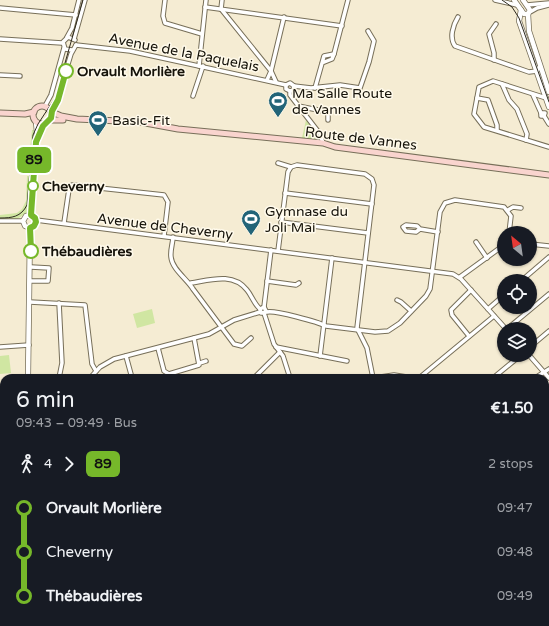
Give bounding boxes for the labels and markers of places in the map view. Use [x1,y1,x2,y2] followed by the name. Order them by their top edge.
[58,63,74,79] marker: Orvault Morlière
[77,63,185,80] place label: Orvault Morlière
[292,85,392,118] place label: Ma Salle Route de Vannes
[267,90,289,118] sports icon: Ma Salle Route de Vannes
[87,109,109,137] sports icon: Basic-Fit
[112,112,171,129] place label: Basic-Fit
[42,178,105,195] place label: Cheverny
[27,180,39,192] marker: Cheverny
[265,203,348,236] place label: Gymnase du Joli Mai
[240,208,262,236] sports icon: Gymnase du Joli Mai
[23,243,39,259] marker: Thébaudières
[41,243,132,260] place label: Thébaudières

